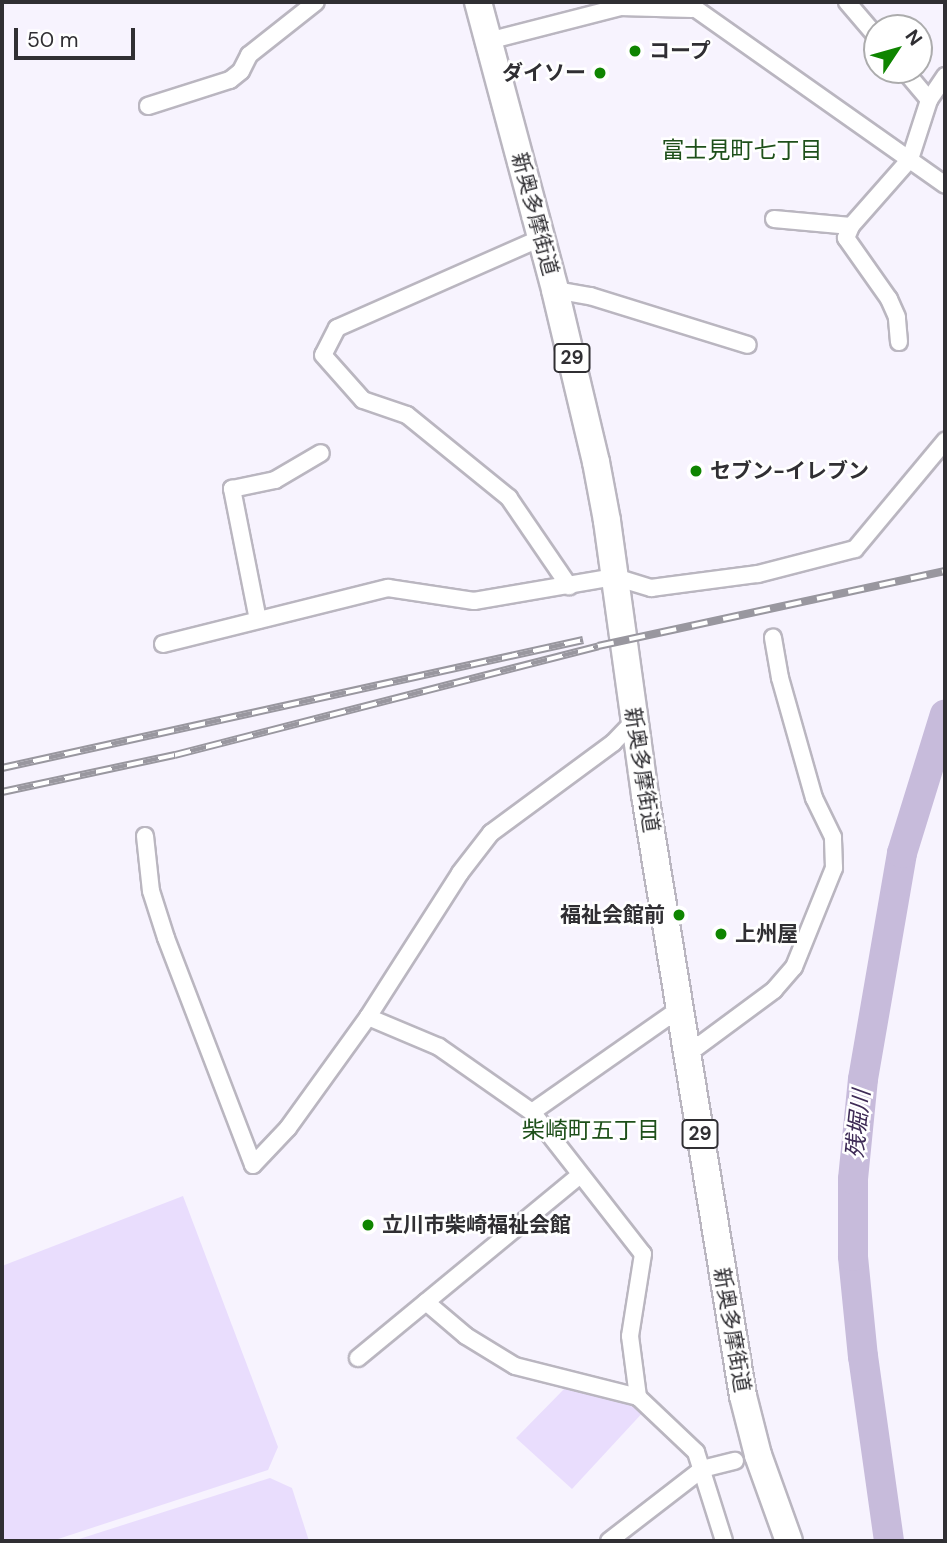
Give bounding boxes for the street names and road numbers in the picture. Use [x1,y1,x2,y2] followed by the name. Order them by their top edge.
[507,150,563,278] street label: 新奥多摩街道
[553,342,591,374] road number: 29
[620,706,664,834] street label: 新奥多摩街道
[681,1118,719,1150] road number: 29
[709,1266,755,1394] street label: 新奥多摩街道

